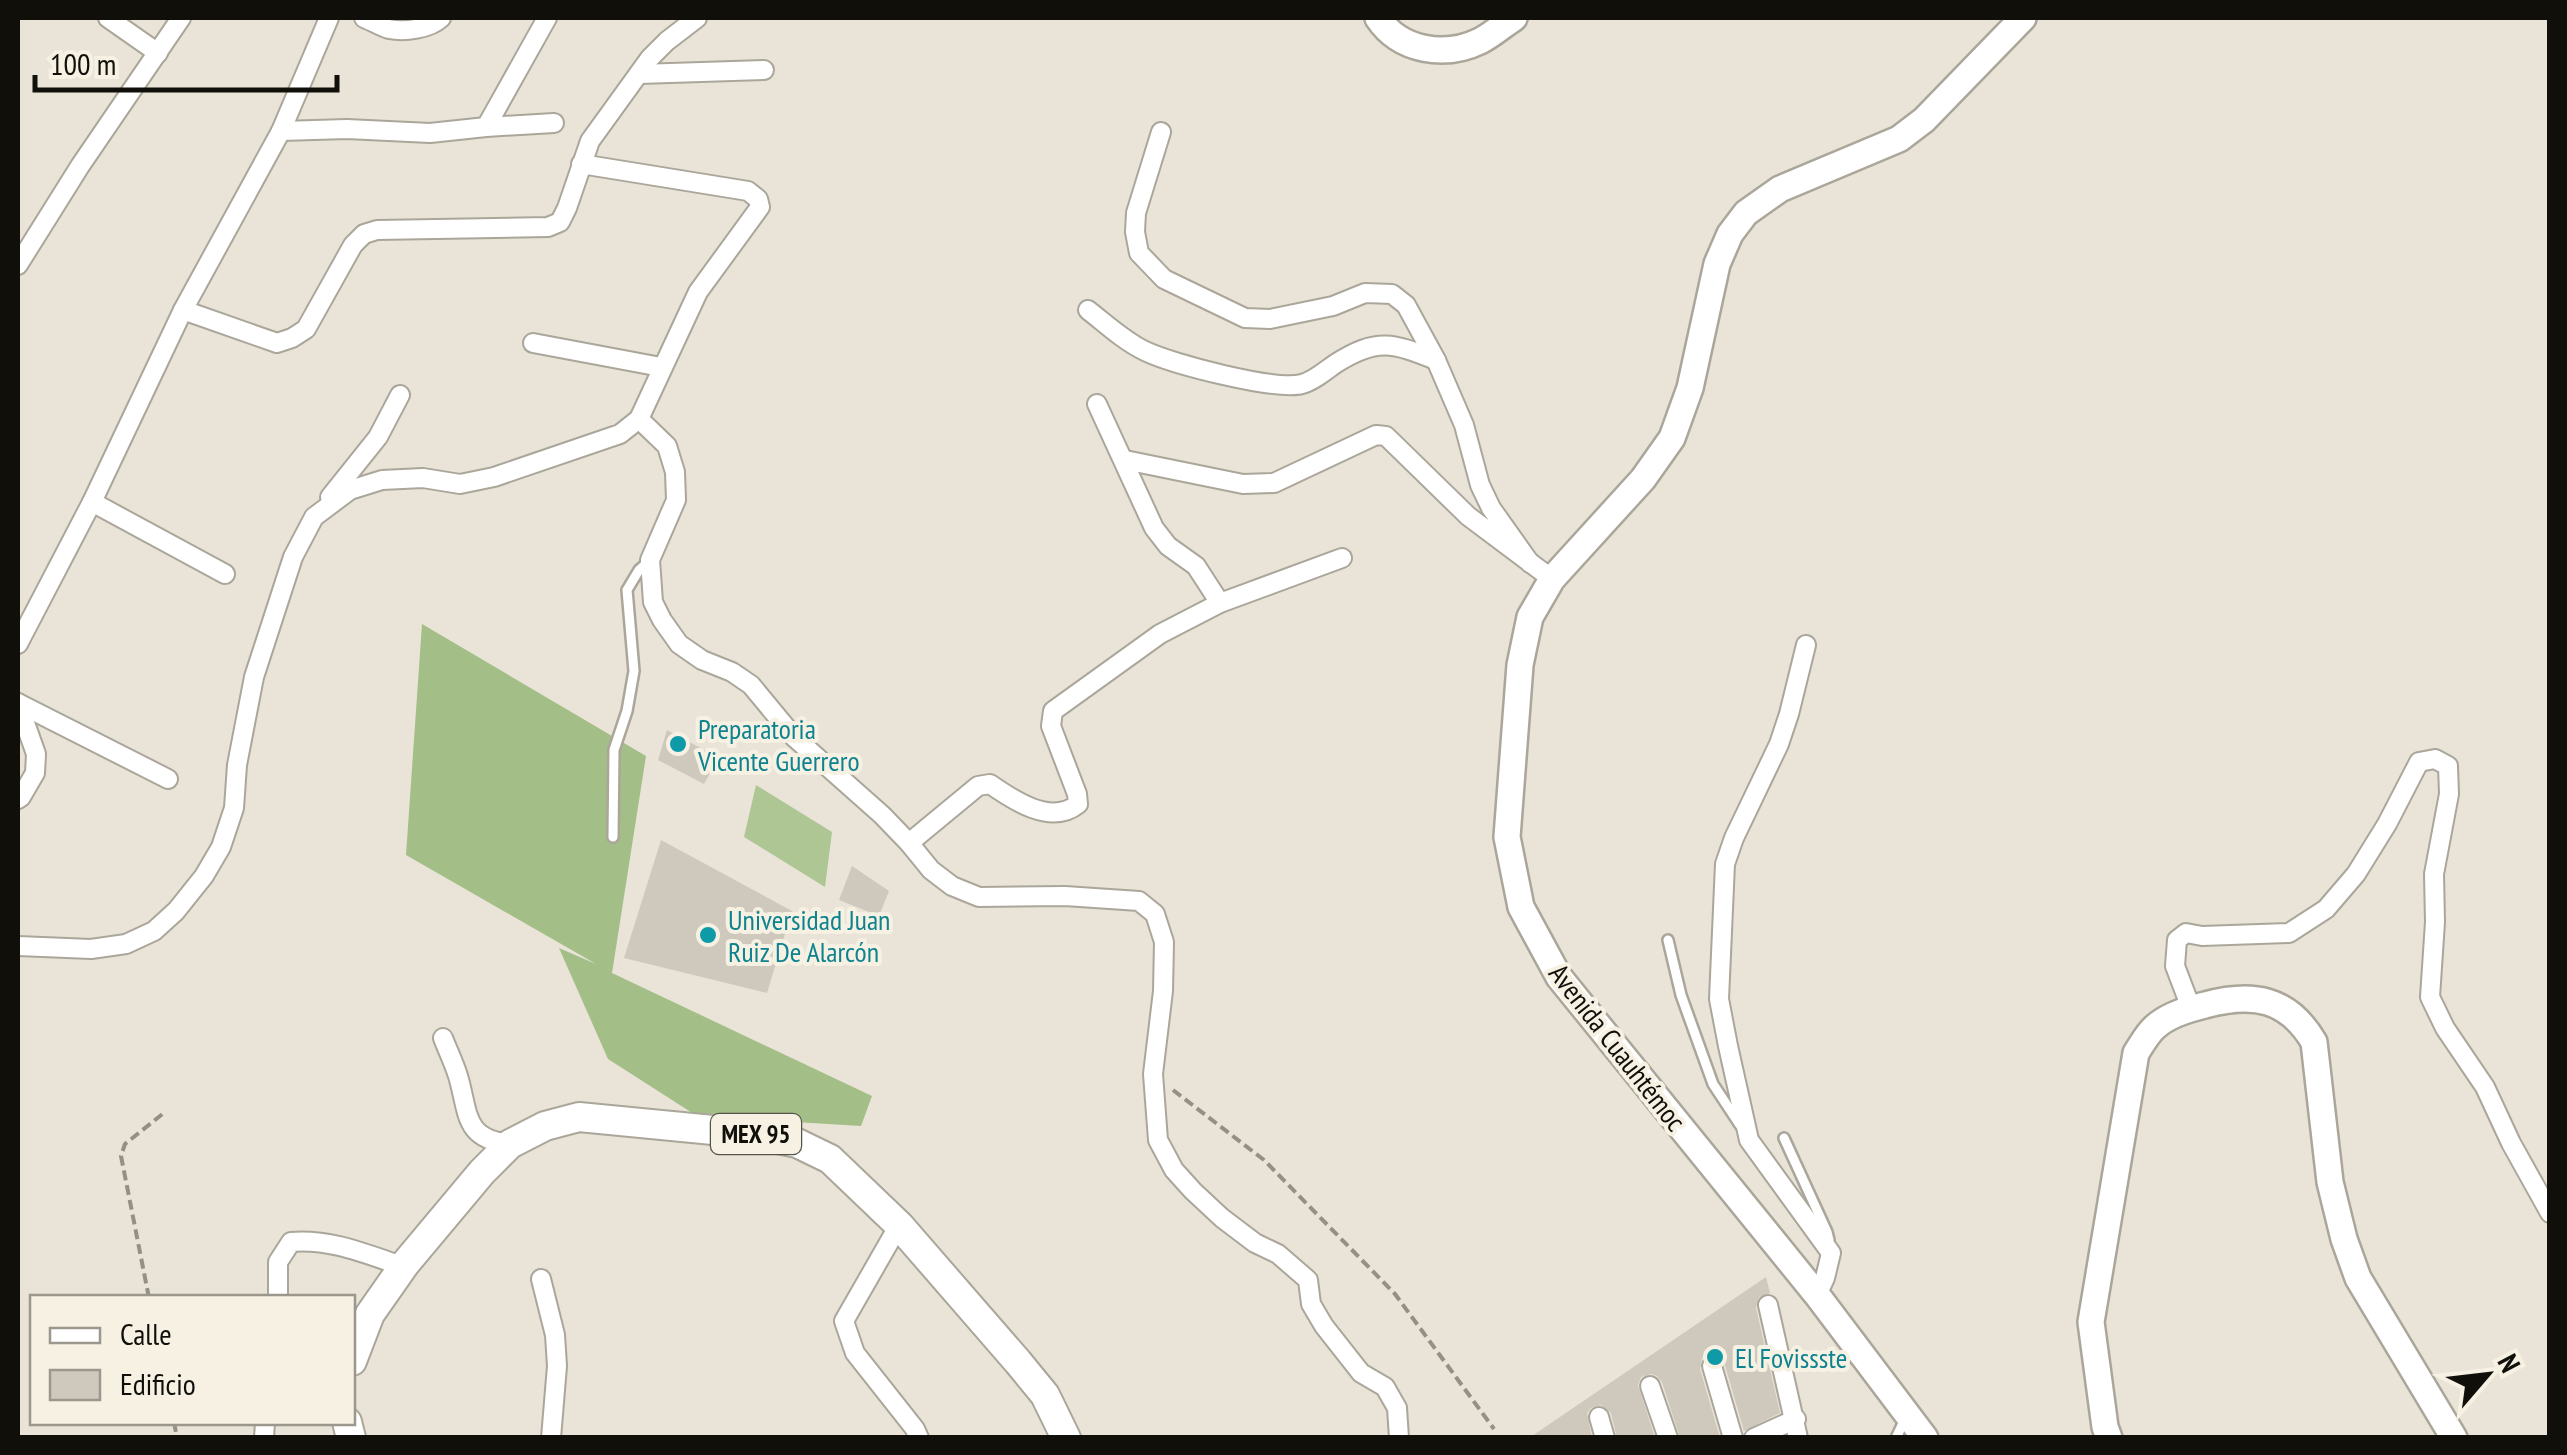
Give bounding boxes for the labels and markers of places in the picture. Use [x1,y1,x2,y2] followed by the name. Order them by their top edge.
[697,710,860,779] place label: Preparatoria Vicente Guerrero
[667,733,689,755] marker: Preparatoria Vicente Guerrero
[728,901,890,970] place label: Universidad Juan Ruiz De Alarcón
[697,924,719,946] marker: Universidad Juan Ruiz De Alarcón
[1735,1339,1847,1376] place label: El Fovissste
[1704,1346,1726,1368] marker: El Fovissste

